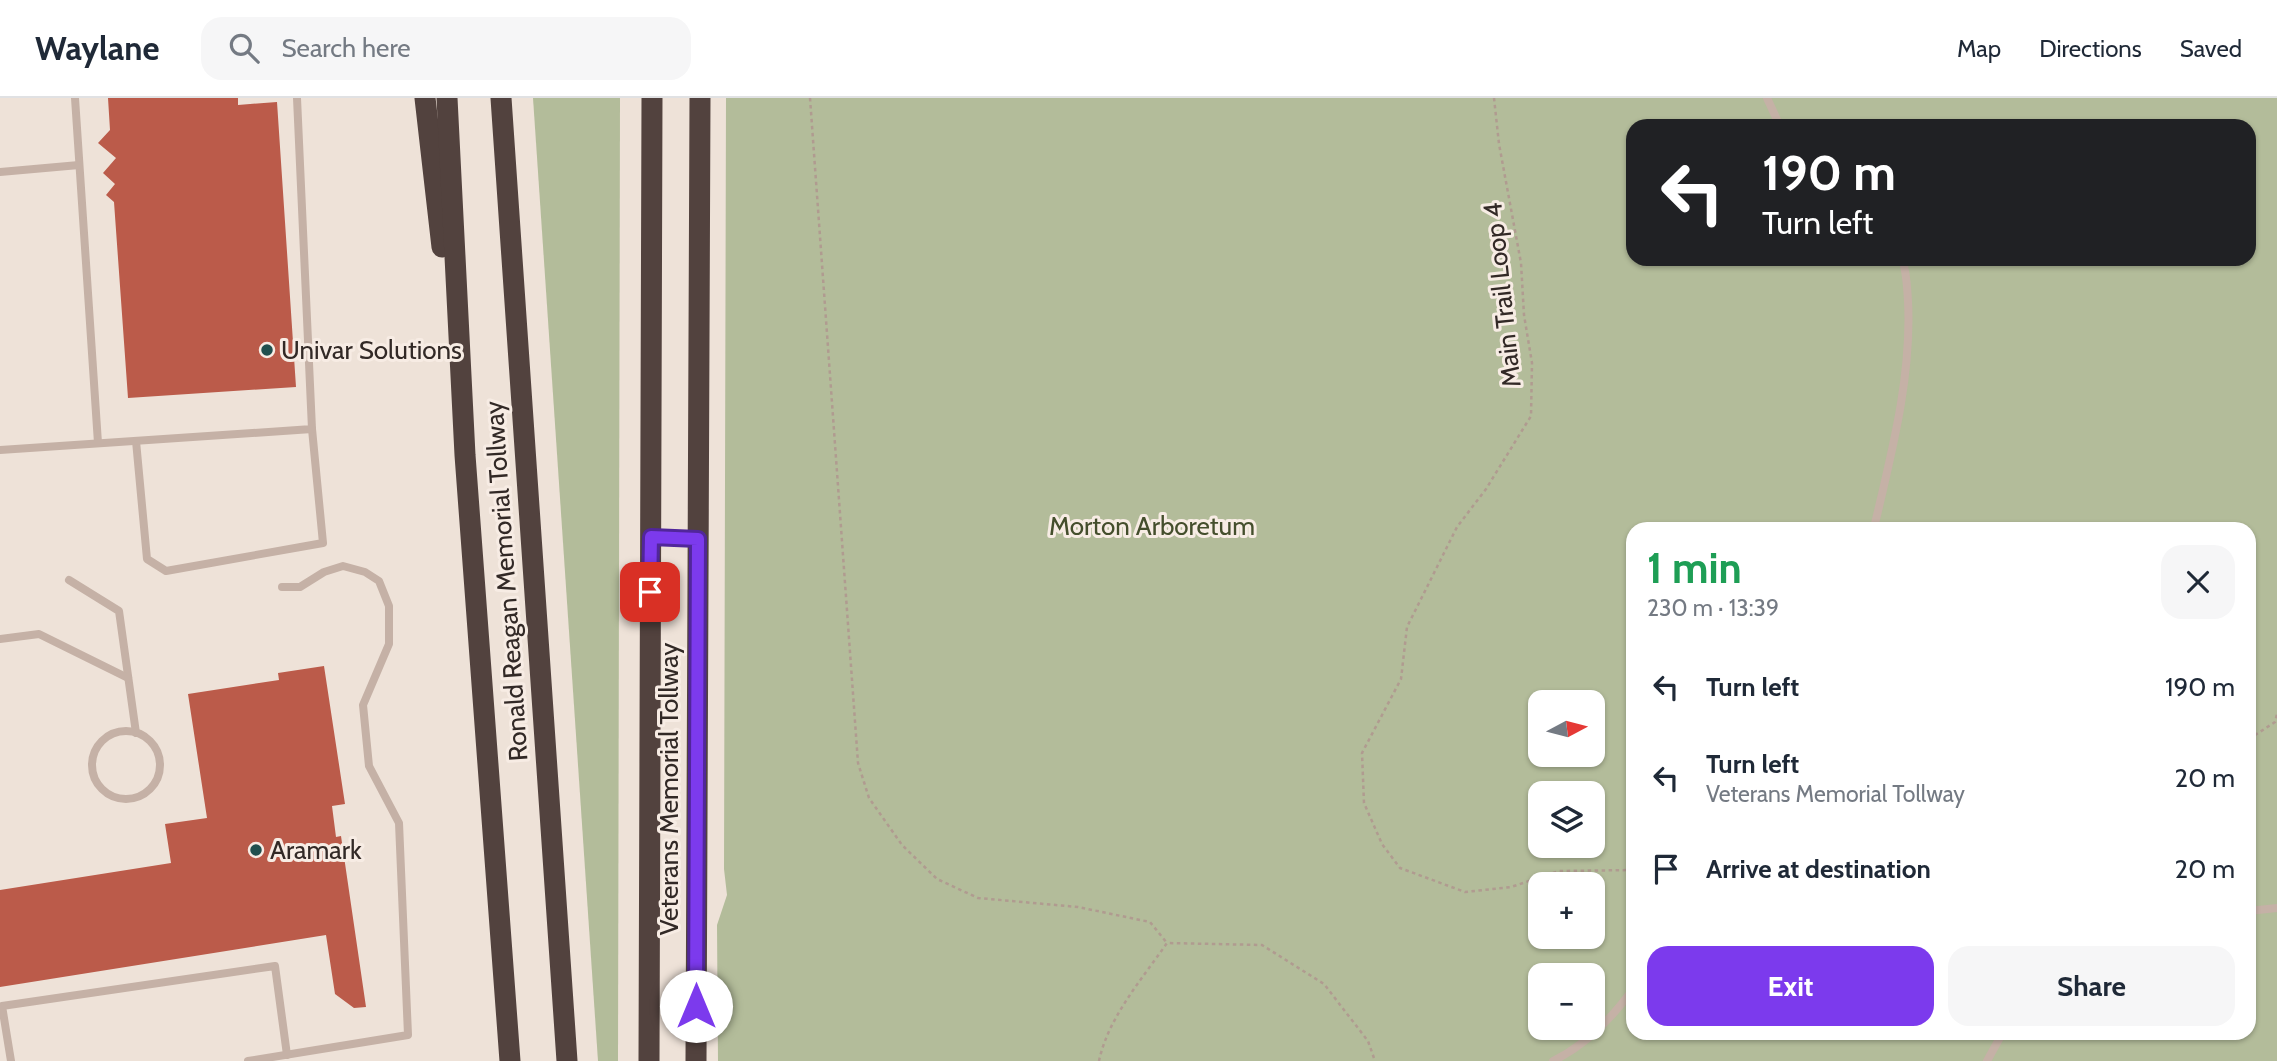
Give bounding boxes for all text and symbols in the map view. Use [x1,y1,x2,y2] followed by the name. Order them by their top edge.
[201,17,691,80] search box
[35,28,159,68] text: Waylane
[225,29,263,67] icon: search
[281,32,411,64] text: Search here
[1957,34,2001,63] text: Map
[2039,34,2142,63] text: Directions
[2180,34,2242,63] text: Saved
[1762,143,1896,202] text: 190 m
[1647,147,1738,238] icon: left
[1476,201,1528,389] street label: Main Trail Loop 4
[1762,203,1873,242] text: Turn left
[281,334,462,366] place label: Univar Solutions
[259,342,275,358] marker: Univar Solutions
[477,400,535,762] street label: Ronald Reagan Memorial Tollway
[1049,510,1255,542] park label: Morton Arboretum
[1647,542,1742,594] text: 1 min
[2161,545,2235,619] button: close
[620,562,680,622] pin
[631,573,669,611] icon: arrive
[1647,594,1779,622] text: 230 m · 13:39
[653,643,685,935] street label: Veterans Memorial Tollway
[1647,668,1685,706] icon: left
[1706,671,1799,703] text: Turn left
[2165,671,2235,703] text: 190 m
[1528,690,1605,766] north arrow
[1528,690,1605,1040] map controls
[1706,748,1799,780] text: Turn left
[1647,759,1685,797] icon: left
[2175,762,2235,794] text: 20 m
[1706,780,1965,808] text: Veterans Memorial Tollway
[1528,781,1605,858] button: layers
[270,834,362,866] place label: Aramark
[248,842,264,858] marker: Aramark
[1647,850,1685,888] icon: arrive
[1706,853,1931,885] text: Arrive at destination
[2175,853,2235,885] text: 20 m
[1528,872,1605,949] button: +
[1647,946,1934,1026] button: Exit
[1948,946,2235,1026] button: Share
[1528,963,1605,1040] button: −
[659,969,733,1043] position arrow

